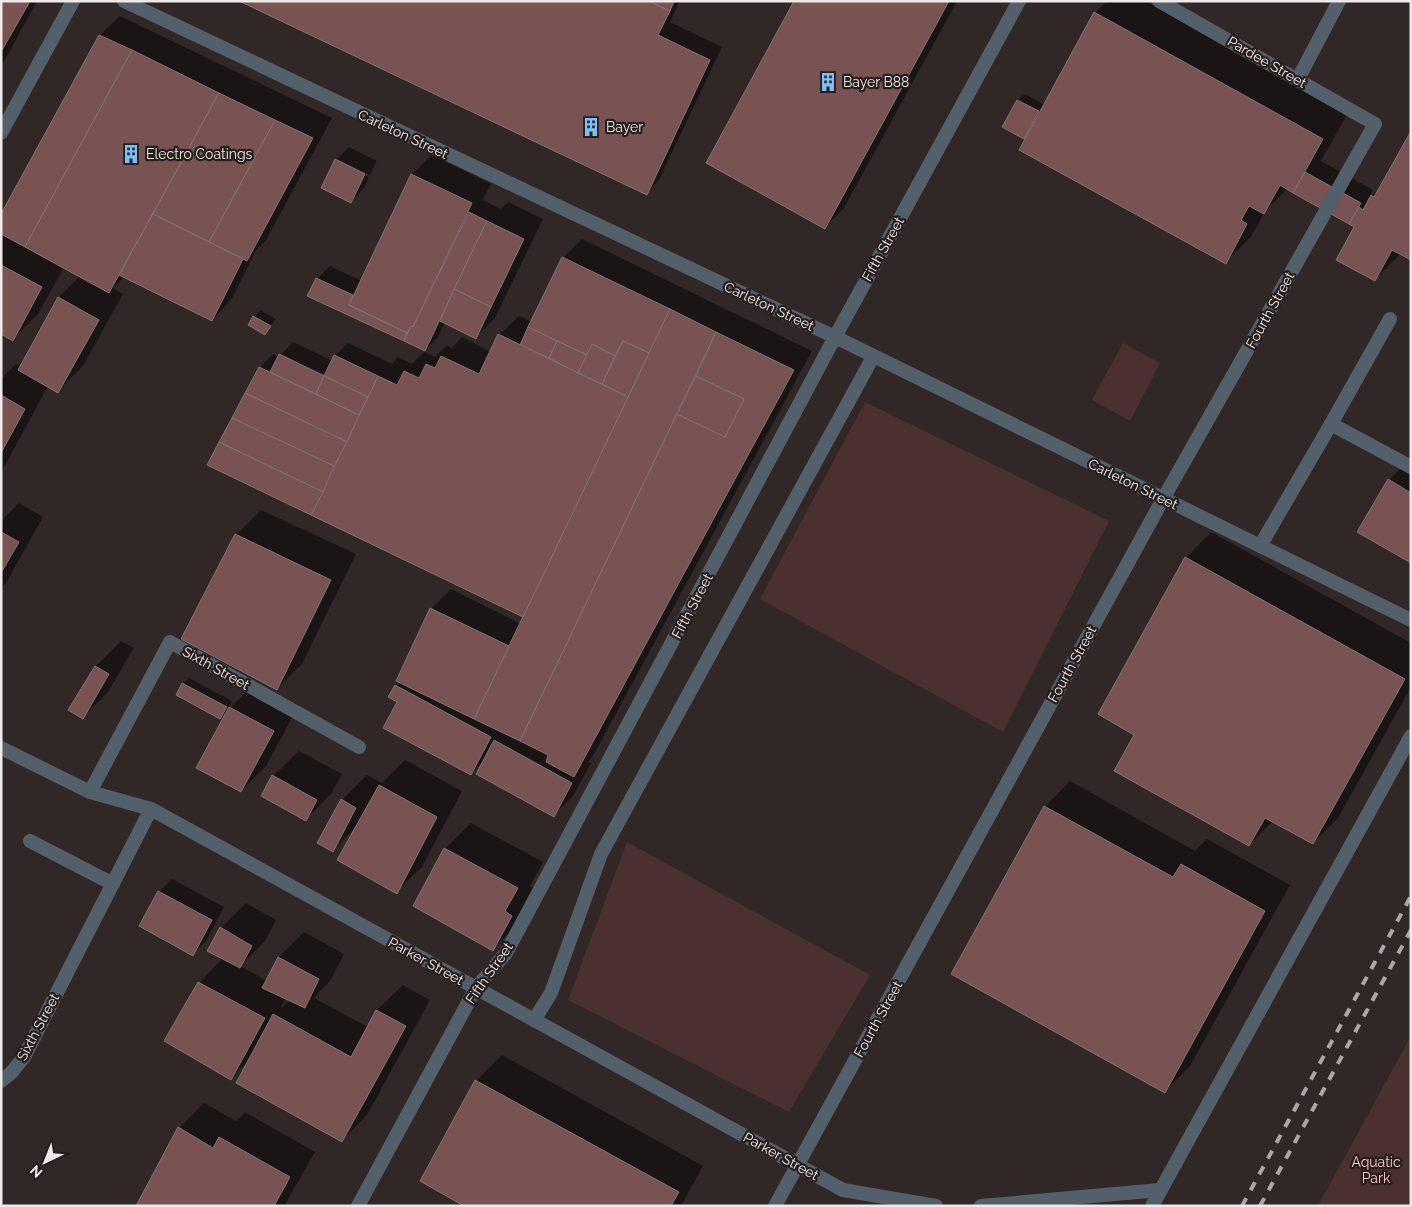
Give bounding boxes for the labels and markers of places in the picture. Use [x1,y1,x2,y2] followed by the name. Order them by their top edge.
[817,71,839,93] building icon: Bayer B88
[843,74,909,90] place label: Bayer B88
[580,116,602,138] building icon: Bayer
[606,119,643,135] place label: Bayer
[120,143,142,165] building icon: Electro Coatings
[146,146,253,162] place label: Electro Coatings

